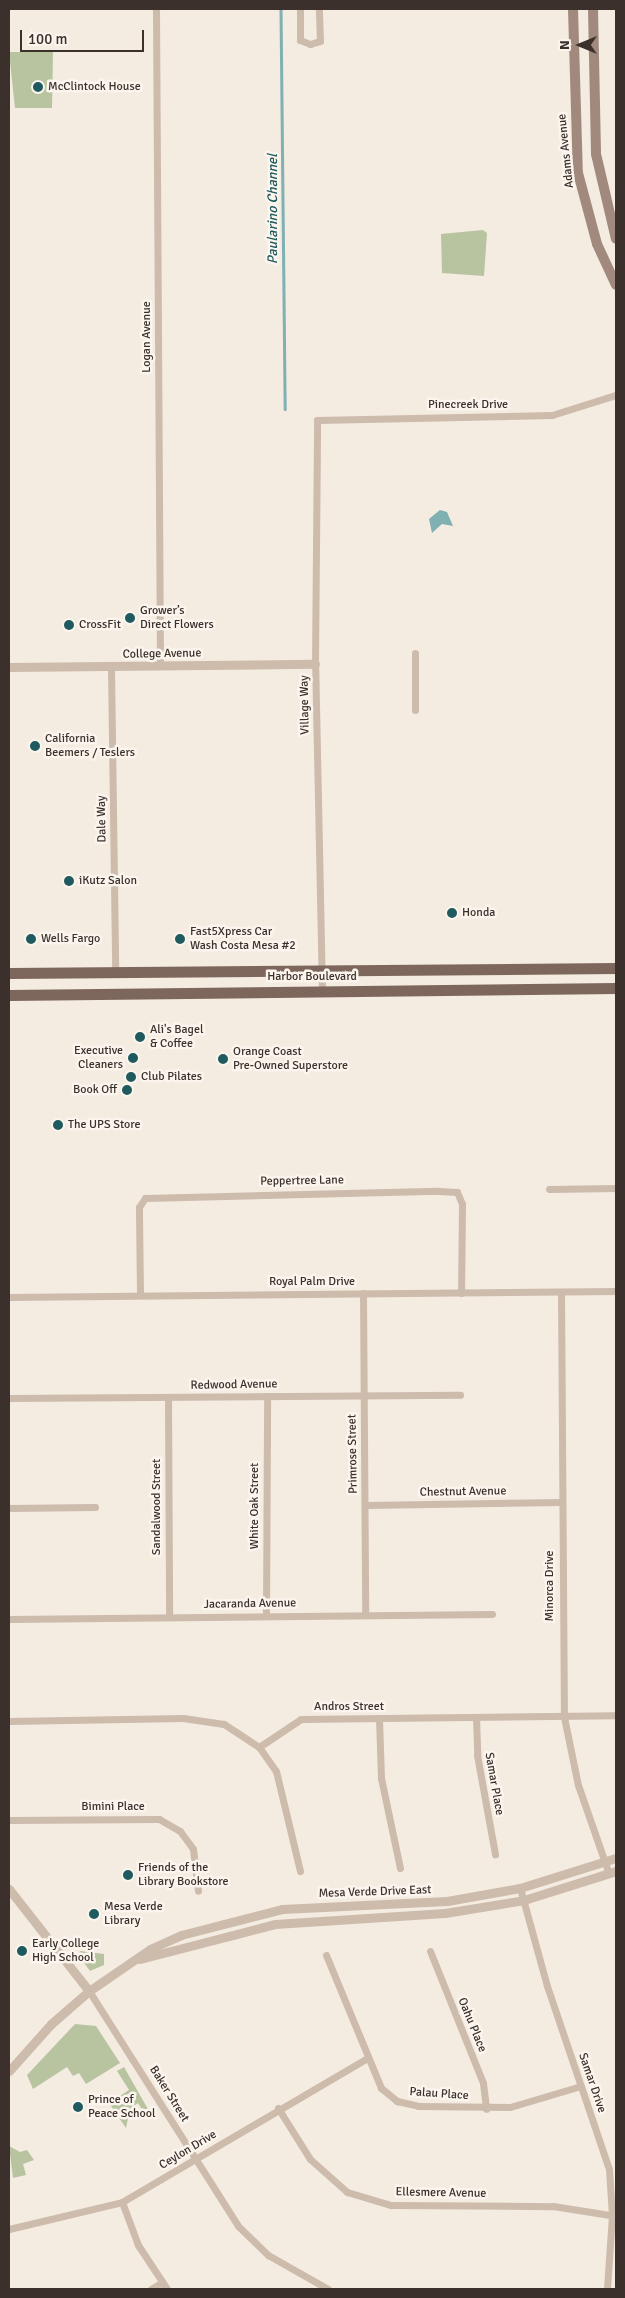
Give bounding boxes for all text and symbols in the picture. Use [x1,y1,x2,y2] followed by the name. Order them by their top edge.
[22,20,146,52] scale bar
[555,20,605,70] north arrow
[28,30,68,48] text: 100 m
[556,40,573,50] text: N
[48,80,141,94] place label: McClintock House
[32,81,44,93] marker: McClintock House
[555,113,577,189] street label: Adams Avenue
[265,154,281,264] water label: Paularino Channel
[140,301,154,373] street label: Logan Avenue
[428,398,508,412] street label: Pinecreek Drive
[140,604,214,632] place label: Grower’s Direct Flowers
[124,612,136,624] marker: Grower’s Direct Flowers
[79,618,121,632] place label: CrossFit
[63,619,75,631] marker: CrossFit
[123,646,201,662] street label: College Avenue
[297,675,313,735] street label: Village Way
[45,732,135,760] place label: California Beemers / Teslers
[29,740,41,752] marker: California Beemers / Teslers
[94,795,110,843] street label: Dale Way
[79,874,137,888] place label: iKutz Salon
[63,875,75,887] marker: iKutz Salon
[462,906,495,920] place label: Honda
[446,907,458,919] marker: Honda
[190,925,296,953] place label: Fast5Xpress Car Wash Costa Mesa #2
[41,932,100,946] place label: Wells Fargo
[25,933,37,945] marker: Wells Fargo
[174,933,186,945] marker: Fast5Xpress Car Wash Costa Mesa #2
[267,970,357,984] street label: Harbor Boulevard
[150,1023,203,1051] place label: Ali's Bagel & Coffee
[134,1031,146,1043] marker: Ali's Bagel & Coffee
[74,1044,123,1072] place label: Executive Cleaners
[233,1045,348,1073] place label: Orange Coast Pre-Owned Superstore
[127,1052,139,1064] marker: Executive Cleaners
[217,1053,229,1065] marker: Orange Coast Pre-Owned Superstore
[141,1070,202,1084] place label: Club Pilates
[125,1071,137,1083] marker: Club Pilates
[73,1083,117,1097] place label: Book Off
[121,1084,133,1096] marker: Book Off
[68,1118,140,1132] place label: The UPS Store
[52,1119,64,1131] marker: The UPS Store
[260,1173,344,1189] street label: Peppertree Lane
[269,1275,355,1289] street label: Royal Palm Drive
[190,1377,278,1393] street label: Redwood Avenue
[345,1414,361,1494] street label: Primrose Street
[150,1459,164,1555] street label: Sandalwood Street
[248,1463,262,1549] street label: White Oak Street
[420,1484,506,1500] street label: Chestnut Avenue
[543,1550,557,1622] street label: Minorca Drive
[204,1596,296,1612] street label: Jacaranda Avenue
[314,1700,384,1714] street label: Andros Street
[481,1752,507,1816] street label: Samar Place
[81,1800,145,1814] street label: Bimini Place
[138,1861,229,1889] place label: Friends of the Library Bookstore
[122,1869,134,1881] marker: Friends of the Library Bookstore
[318,1883,432,1901] street label: Mesa Verde Drive East
[104,1900,163,1928] place label: Mesa Verde Library
[88,1908,100,1920] marker: Mesa Verde Library
[32,1937,99,1965] place label: Early College High School
[16,1945,28,1957] marker: Early College High School
[455,1996,489,2054] street label: Oahu Place
[575,2051,609,2115] street label: Samar Drive
[146,2063,192,2125] street label: Baker Street
[409,2085,469,2103] street label: Palau Place
[88,2093,156,2121] place label: Prince of Peace School
[72,2101,84,2113] marker: Prince of Peace School
[157,2127,219,2173] street label: Ceylon Drive
[395,2185,487,2201] street label: Ellesmere Avenue

